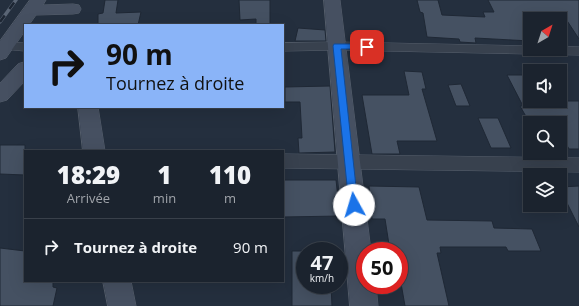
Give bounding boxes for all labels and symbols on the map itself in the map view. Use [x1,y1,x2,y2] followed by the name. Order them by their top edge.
[523,12,567,56] north arrow
[350,30,384,64] pin
[333,184,375,226] position arrow
[356,242,408,294] speed limit sign: 50

